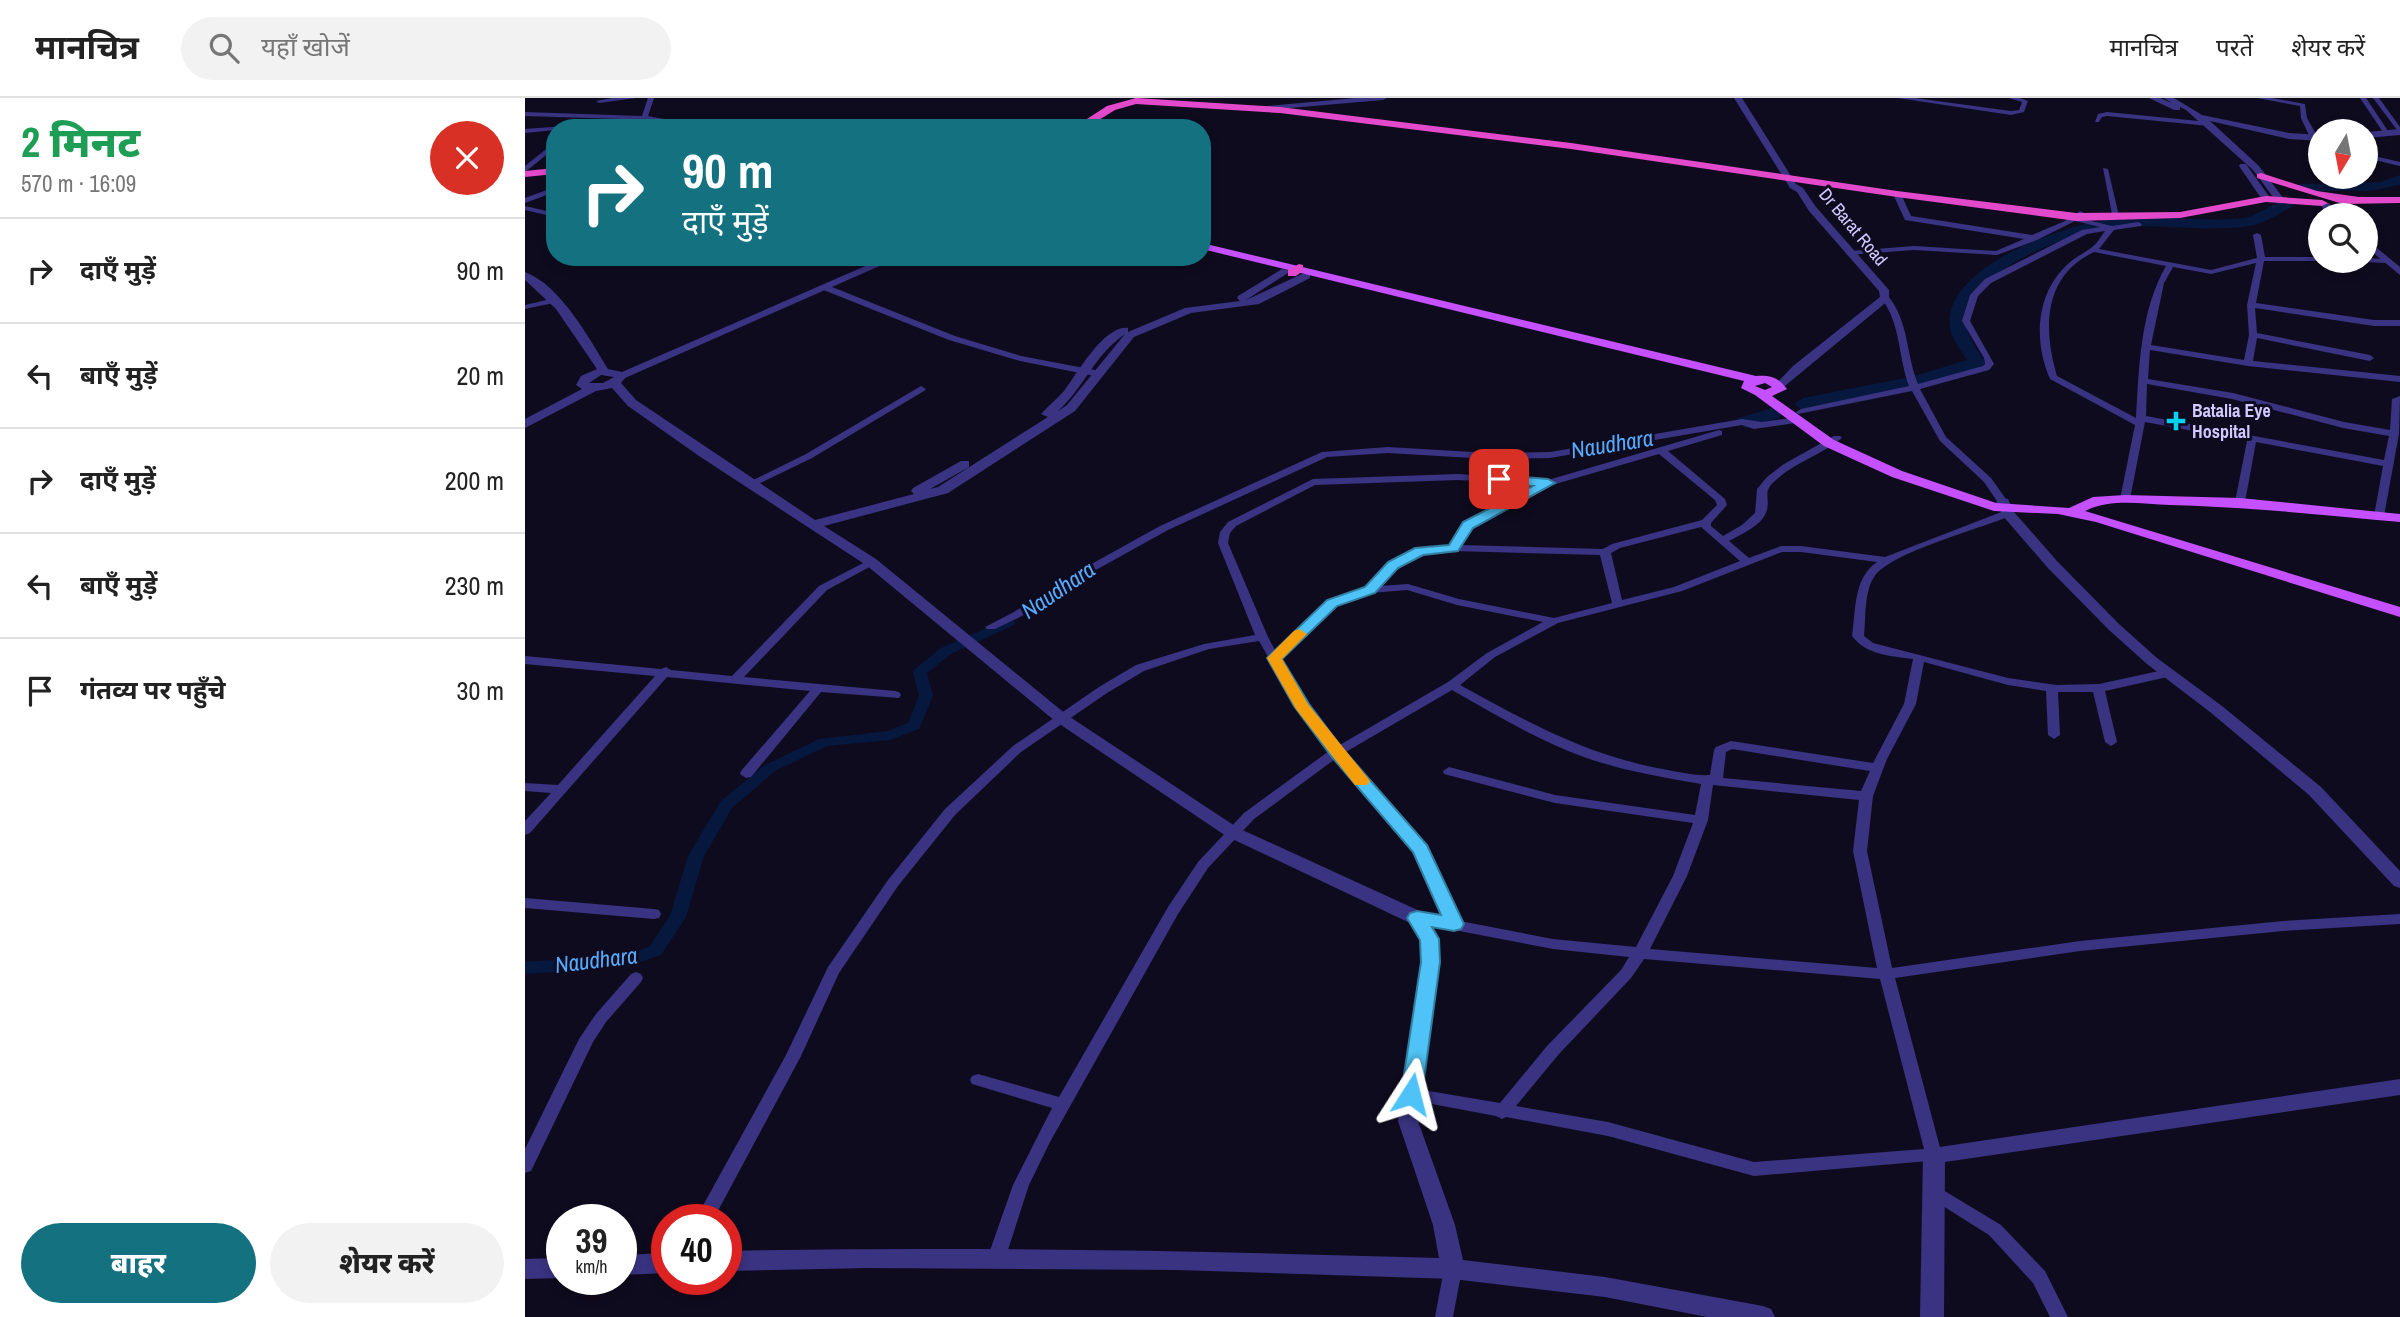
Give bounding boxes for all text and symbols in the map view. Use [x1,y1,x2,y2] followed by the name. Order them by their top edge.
[181,17,671,80] search box
[35,25,139,69] text: मानचित्र
[205,29,243,67] icon: search
[261,29,350,64] text: यहाँ खोजें
[2109,31,2178,63] text: मानचित्र
[2216,31,2253,63] text: परतें
[2291,31,2365,63] text: शेयर करें
[21,114,140,170] text: 2 मिनट
[2308,119,2378,189] north arrow
[2308,119,2378,273] map controls
[430,121,504,195] button: close
[682,137,774,203] text: 90 m
[567,147,658,238] icon: right
[21,168,136,199] text: 570 m · 16:09
[1813,183,1893,271] street label: Dr Barat Road
[682,200,769,243] text: दाएँ मुड़ें
[2308,203,2378,273] button: search
[21,252,59,290] icon: right
[80,252,156,287] text: दाएँ मुड़ें
[457,253,504,288] text: 90 m
[21,357,59,395] icon: left
[80,357,157,392] text: बाएँ मुड़ें
[457,358,504,393] text: 20 m
[2192,398,2271,444] place label: Batalia Eye Hospital
[2166,411,2186,431] marker: Batalia Eye Hospital
[1569,422,1655,465] water label: Naudhara
[1469,449,1529,509] pin
[1480,460,1518,498] icon: arrive
[21,462,59,500] icon: right
[80,462,156,497] text: दाएँ मुड़ें
[445,463,504,498] text: 200 m
[1015,554,1101,626] water label: Naudhara
[21,567,59,605] icon: left
[80,567,157,602] text: बाएँ मुड़ें
[445,568,504,603] text: 230 m
[21,672,59,710] icon: arrive
[80,672,226,707] text: गंतव्य पर पहुँचे
[457,673,504,708] text: 30 m
[553,939,639,980] water label: Naudhara
[1374,1057,1448,1131] position arrow
[651,1204,742,1295] speed limit sign: 40
[576,1217,607,1264] text: 39
[21,1223,256,1303] button: बाहर
[270,1223,504,1303] button: शेयर करें
[576,1254,608,1279] text: km/h

